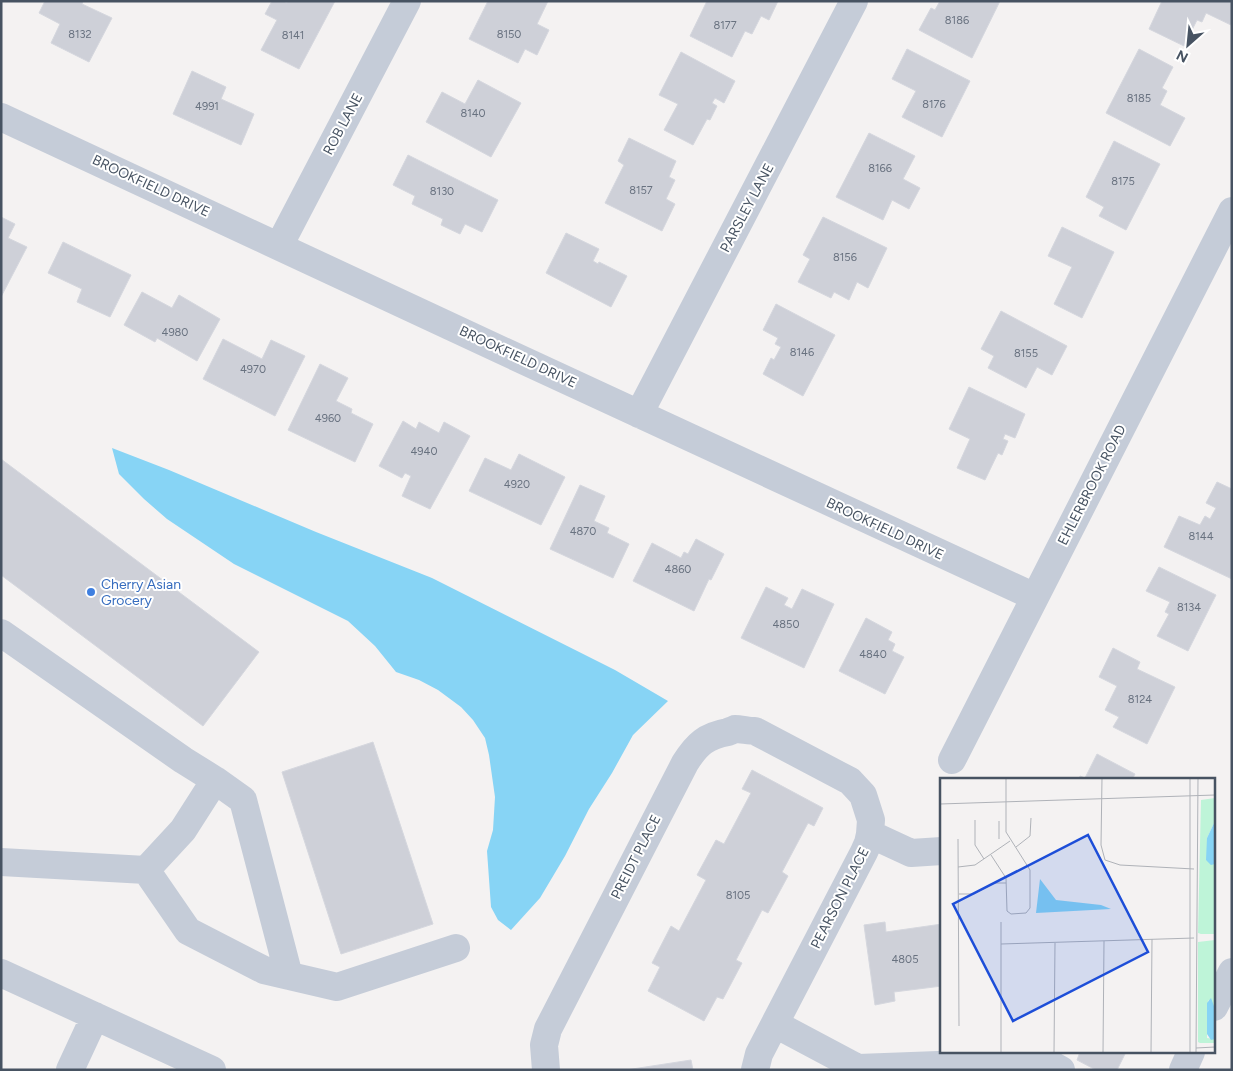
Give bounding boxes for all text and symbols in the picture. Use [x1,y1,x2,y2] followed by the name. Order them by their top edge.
[945,14,969,27] house number: 8186
[713,19,737,32] house number: 8177
[1163,20,1213,70] north arrow
[68,28,92,41] house number: 8132
[497,28,521,41] house number: 8150
[282,29,304,42] house number: 8141
[1174,46,1191,66] text: N
[320,90,366,158] street label: ROB LANE
[1127,92,1151,105] house number: 8185
[922,98,946,111] house number: 8176
[195,100,219,113] house number: 4991
[460,107,486,120] house number: 8140
[89,151,213,221] street label: BROOKFIELD DRIVE
[716,161,778,255] street label: PARSLEY LANE
[868,162,892,175] house number: 8166
[1111,175,1135,188] house number: 8175
[629,184,653,197] house number: 8157
[430,185,454,198] house number: 8130
[833,251,857,264] house number: 8156
[456,322,580,392] street label: BROOKFIELD DRIVE
[162,326,188,339] house number: 4980
[790,346,814,359] house number: 8146
[1014,347,1038,360] house number: 8155
[240,363,266,376] house number: 4970
[315,412,341,425] house number: 4960
[1054,422,1130,548] street label: EHLERBROOK ROAD
[411,445,437,458] house number: 4940
[504,478,530,491] house number: 4920
[823,494,947,564] street label: BROOKFIELD DRIVE
[570,525,596,538] house number: 4870
[1189,530,1214,543] house number: 8144
[665,563,691,576] house number: 4860
[101,576,181,609] place label: Cherry Asian Grocery
[85,586,97,598] marker: Cherry Asian Grocery
[1177,601,1201,614] house number: 8134
[773,618,799,631] house number: 4850
[859,648,887,661] house number: 4840
[1128,693,1152,706] house number: 8124
[940,778,1216,1054] inset map
[607,812,665,902] street label: PREIDT PLACE
[807,845,873,951] street label: PEARSON PLACE
[726,889,750,902] house number: 8105
[892,953,918,966] house number: 4805

